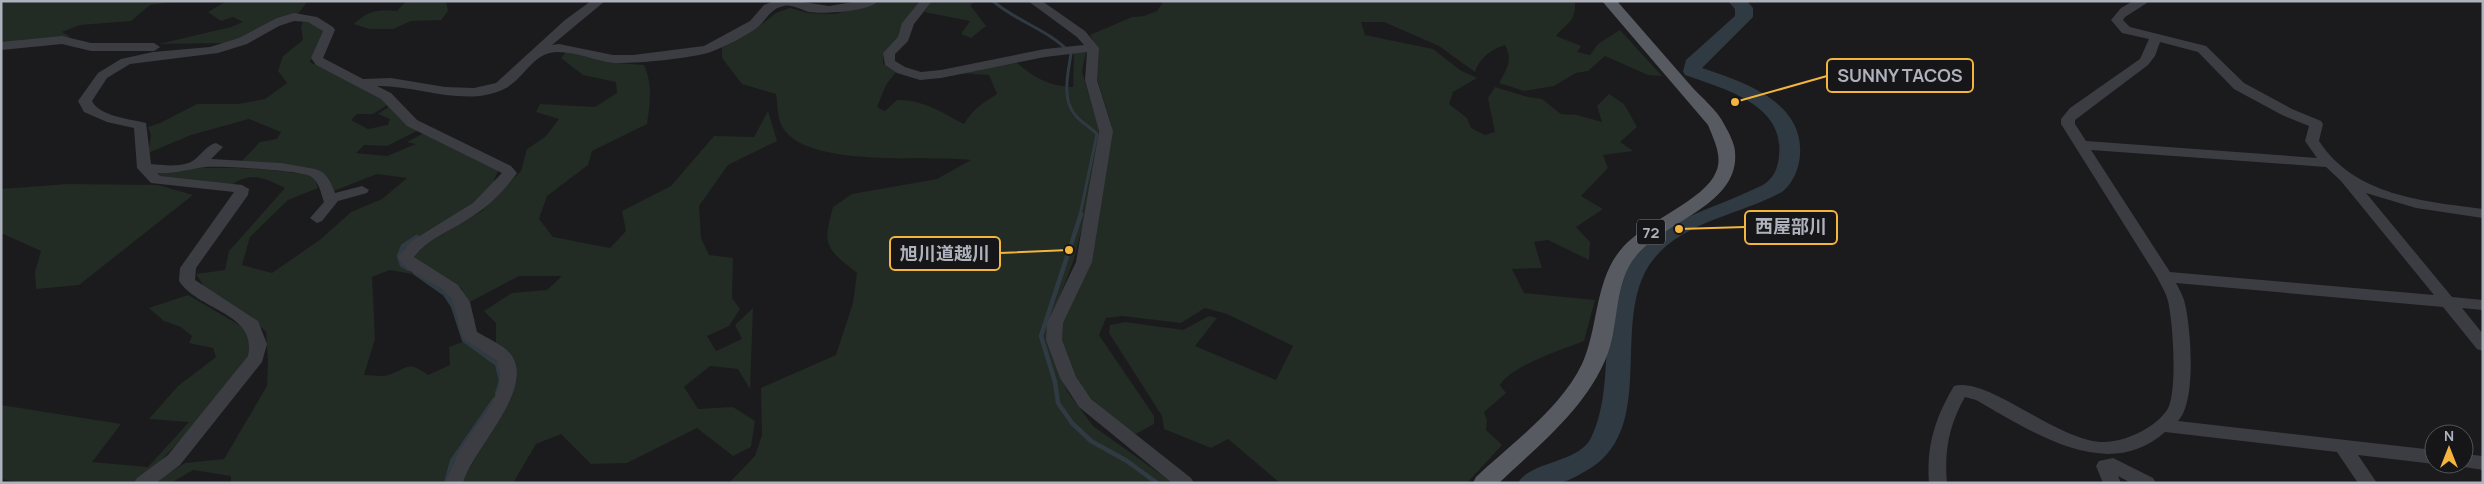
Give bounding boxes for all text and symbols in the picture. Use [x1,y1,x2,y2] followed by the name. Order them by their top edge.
[1827,59,1973,92] callout: SUNNY TACOS
[1837,63,1963,87] text: SUNNY TACOS
[1745,211,1837,244] callout: 西屋部川
[1755,214,1827,238] text: 西屋部川
[1637,220,1665,244] road number: 72
[890,237,1000,270] callout: 旭川道越川
[900,241,990,265] text: 旭川道越川
[2424,424,2474,474] north arrow
[2444,426,2454,445] text: N

